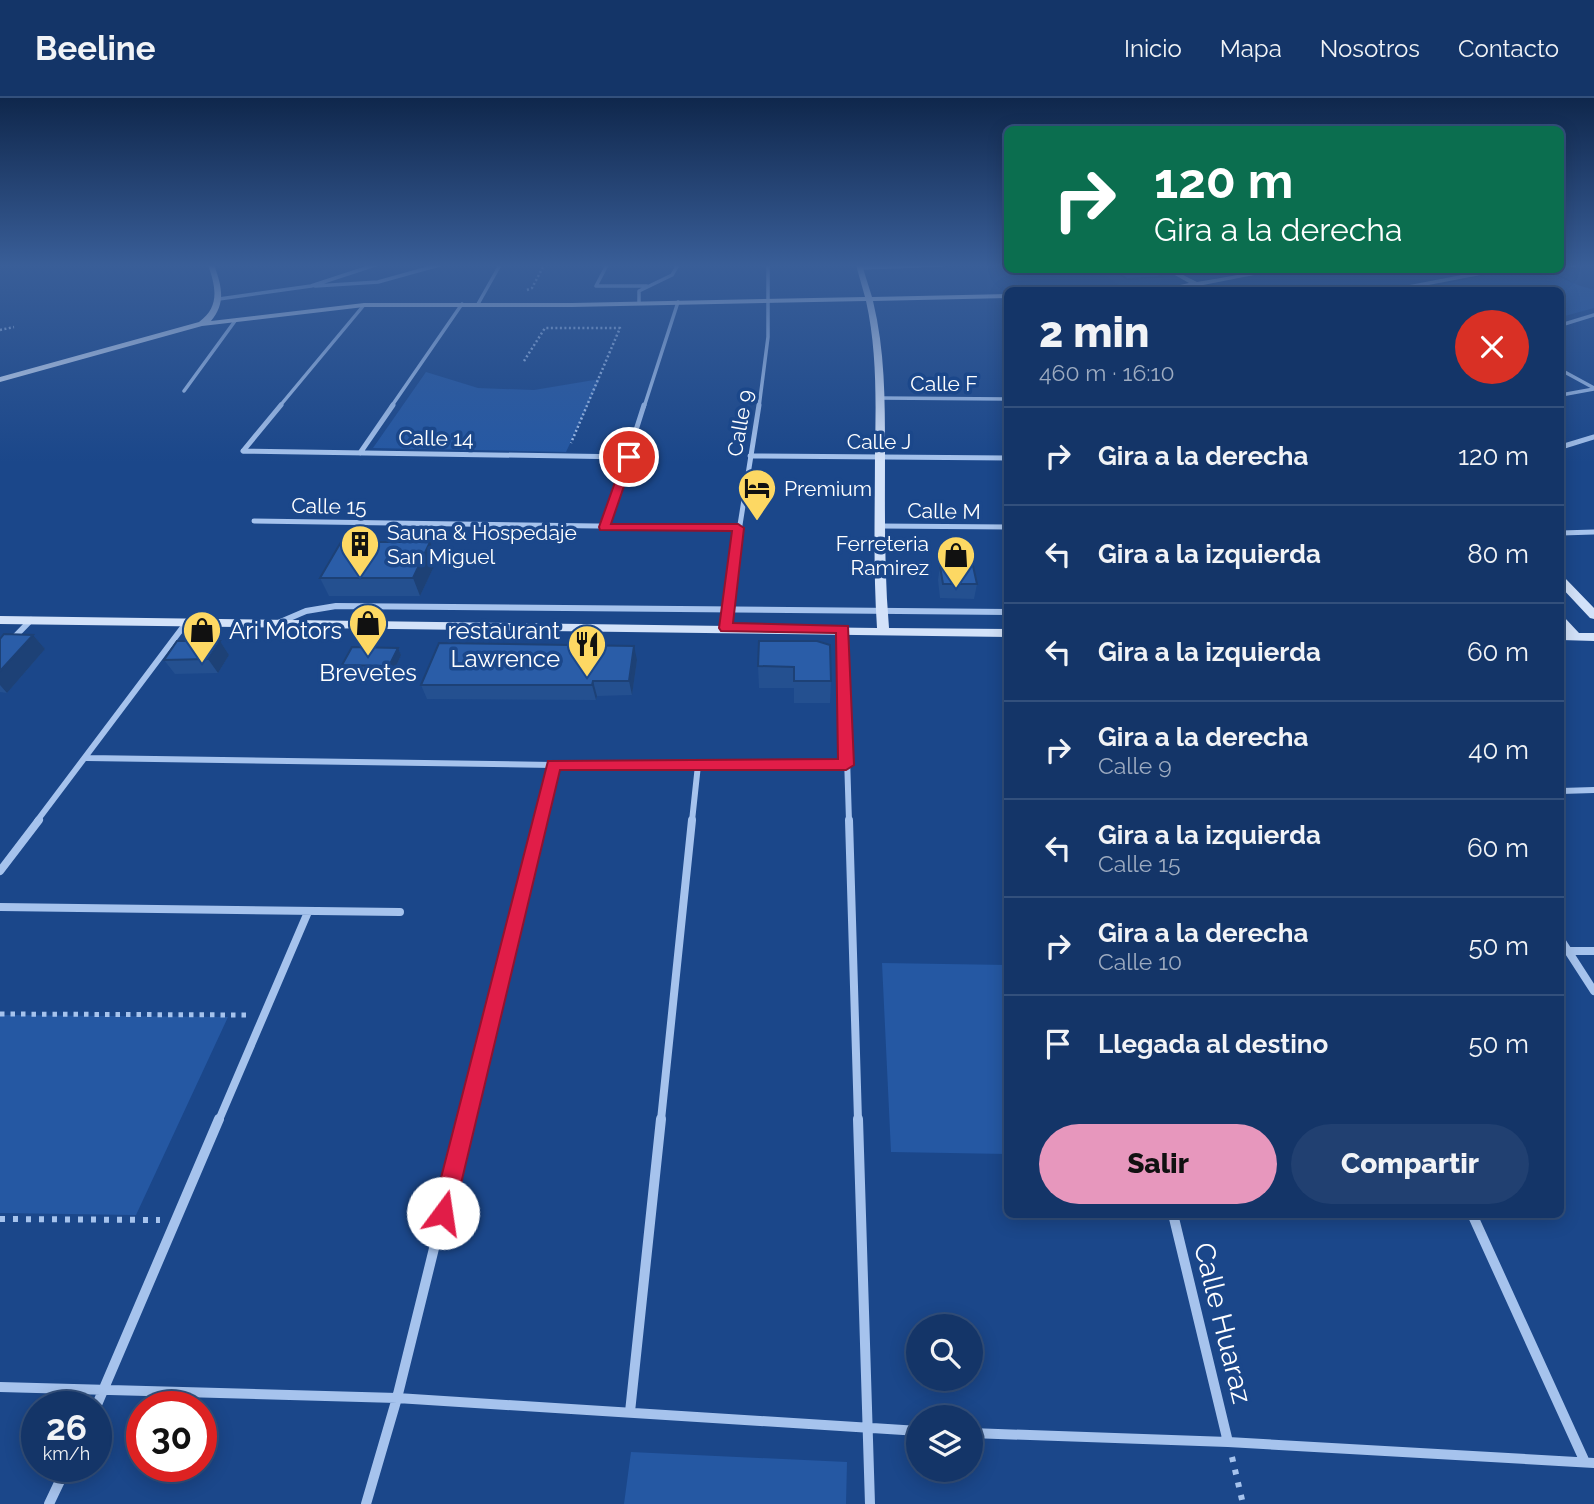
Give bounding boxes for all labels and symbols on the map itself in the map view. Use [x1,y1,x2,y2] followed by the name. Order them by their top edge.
[910,371,978,396] street label: Calle F
[722,388,758,458] street label: Calle 9
[398,425,474,451] street label: Calle 14
[599,427,659,487] pin
[847,429,911,454] street label: Calle J
[736,467,778,522] hotel icon: Premium
[784,476,872,501] place label: Premium
[291,493,367,519] street label: Calle 15
[907,498,981,524] street label: Calle M
[387,520,577,569] place label: Sauna & Hospedaje San Miguel
[339,523,381,578] building icon: Sauna & Hospedaje San Miguel
[836,531,929,580] place label: Ferreteria Ramirez
[935,534,977,589] shop icon: Ferreteria Ramirez
[347,602,389,657] shop icon: Brevetes
[181,609,223,664] shop icon: Ari Motors
[229,616,342,645] place label: Ari Motors
[448,616,560,673] place label: restaurant Lawrence
[566,623,608,678] restaurant icon: restaurant Lawrence
[319,658,417,687] place label: Brevetes
[406,1176,480,1250] position arrow
[1187,1239,1259,1407] street label: Calle Huaraz
[126,1391,217,1482] speed limit sign: 30

